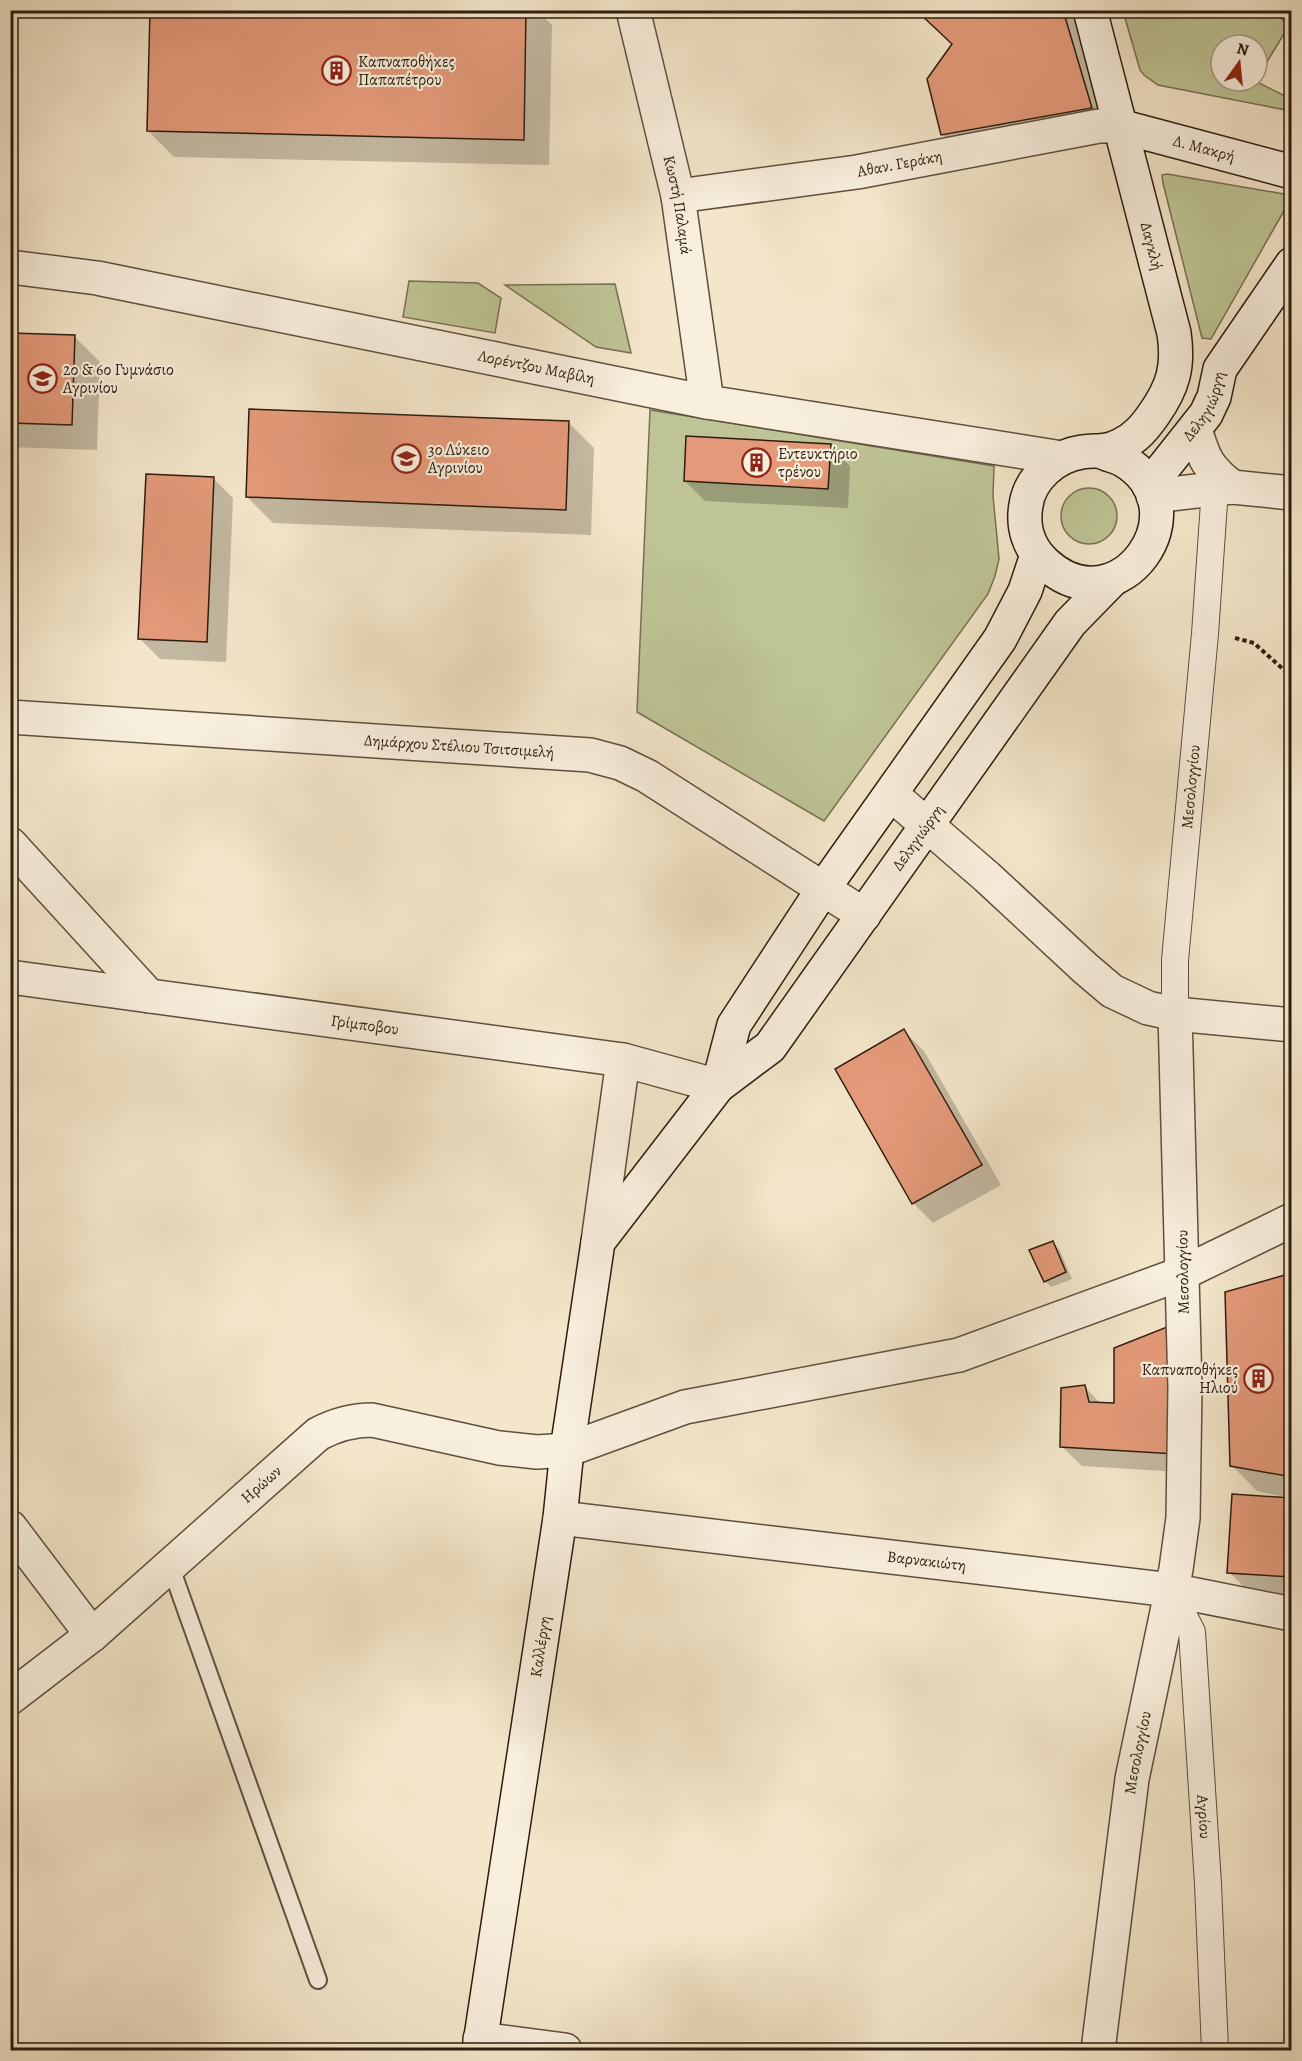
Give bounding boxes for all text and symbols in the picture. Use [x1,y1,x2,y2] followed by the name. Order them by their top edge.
[1209,33,1269,93] north arrow
[1234,37,1251,62] text: N
[358,51,455,91] place label: Καπναποθήκες Παπαπέτρου
[321,55,353,87] building icon: Καπναποθήκες Παπαπέτρου
[1171,130,1237,167] street label: Δ. Μακρή
[854,145,944,183] street label: Αθαν. Γεράκη
[658,153,697,256] street label: Κωστή Παλαμά
[1135,220,1168,272] street label: Δαγκλή
[475,345,597,390] street label: Λορέντζου Μαβίλη
[62,359,174,399] place label: 2ο & 6ο Γυμνάσιο Αγρινίου
[26,363,58,395] school or university icon: 2ο & 6ο Γυμνάσιο Αγρινίου
[1177,370,1230,446] street label: Δεληγιώργη
[427,439,489,479] place label: 3ο Λύκειο Αγρινίου
[391,443,423,475] school or university icon: 3ο Λύκειο Αγρινίου
[778,443,858,483] place label: Εντευκτήριο τρένου
[741,447,773,479] building icon: Εντευκτήριο τρένου
[363,729,555,764] street label: Δημάρχου Στέλιου Τσιτσιμελή
[1176,744,1206,830] street label: Μεσολογγίου
[887,800,949,875] street label: Δεληγιώργη
[329,1010,400,1041] street label: Γρίμποβου
[1171,1230,1195,1314] street label: Μεσολογγίου
[1142,1359,1238,1399] place label: Καπναποθήκες Ηλιού
[1243,1363,1275,1395] building icon: Καπναποθήκες Ηλιού
[236,1460,287,1508] street label: Ηρώων
[886,1546,967,1577] street label: Βαρνακιώτη
[525,1614,556,1679] street label: Καλλέργη
[1119,1709,1157,1796] street label: Μεσολογγίου
[1191,1793,1216,1839] street label: Αγρίου

